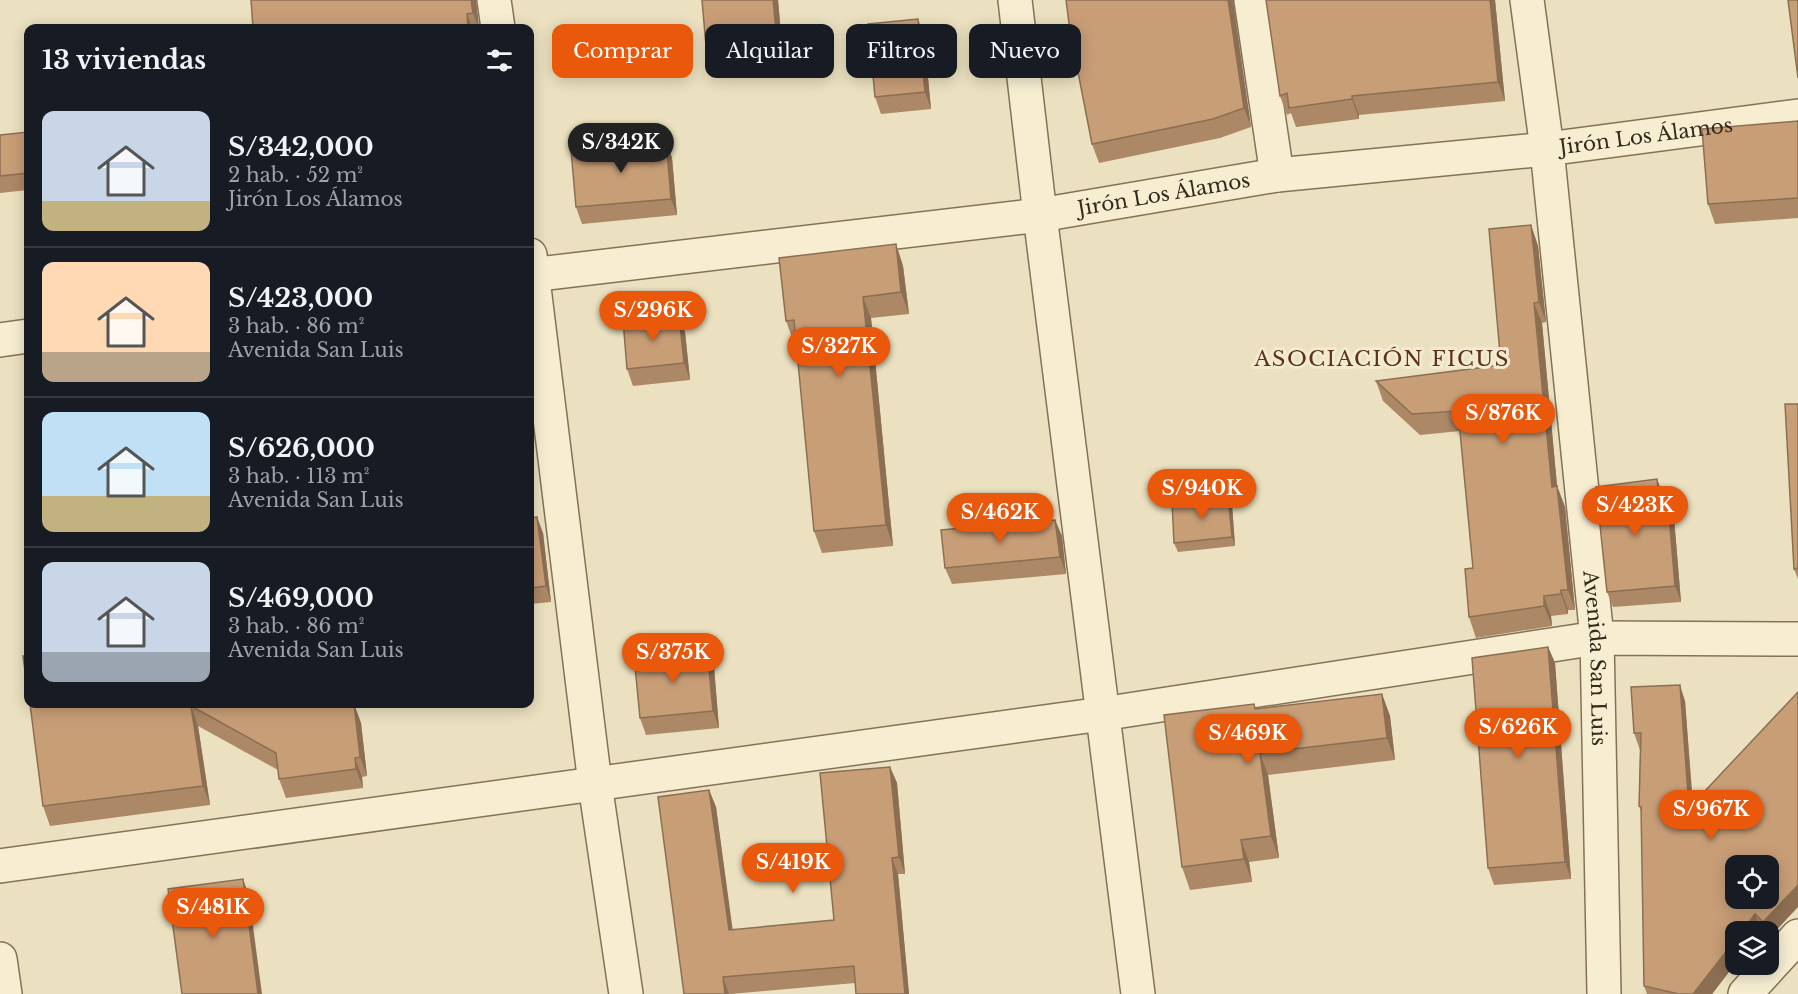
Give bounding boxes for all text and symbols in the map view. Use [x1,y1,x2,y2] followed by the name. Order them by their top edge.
[552,24,693,78] chip: Comprar
[705,24,834,78] chip: Alquilar
[846,24,957,78] chip: Filtros
[969,24,1081,78] chip: Nuevo
[42,44,206,76] text: 13 viviendas
[483,44,516,77] icon: filters
[1555,113,1734,160] street label: Jirón Los Álamos
[572,123,670,174] pin: S/342K
[582,130,660,154] text: S/342K
[228,131,374,163] text: S/342,000
[90,135,162,207] icon: home
[228,163,363,187] text: 2 hab. · 52 m²
[1073,168,1252,221] street label: Jirón Los Álamos
[228,187,403,211] text: Jirón Los Álamos
[228,282,373,314] text: S/423,000
[90,286,162,358] icon: home
[604,291,702,342] pin: S/296K
[613,298,693,322] text: S/296K
[228,314,364,338] text: 3 hab. · 86 m²
[790,327,888,378] pin: S/327K
[801,334,877,358] text: S/327K
[228,338,404,362] text: Avenida San Luis
[1253,346,1510,372] district label: ASOCIACIÓN FICUS
[1454,394,1552,445] pin: S/876K
[1465,401,1541,425] text: S/876K
[228,432,375,464] text: S/626,000
[90,436,162,508] icon: home
[228,464,370,488] text: 3 hab. · 113 m²
[1153,469,1251,520] pin: S/940K
[1161,476,1243,500] text: S/940K
[1586,486,1684,537] pin: S/423K
[228,488,404,512] text: Avenida San Luis
[951,493,1049,544] pin: S/462K
[1596,493,1674,517] text: S/423K
[961,500,1039,524] text: S/462K
[1578,568,1611,746] street label: Avenida San Luis
[228,582,374,614] text: S/469,000
[90,586,162,658] icon: home
[228,614,364,638] text: 3 hab. · 86 m²
[624,633,722,684] pin: S/375K
[228,638,404,662] text: Avenida San Luis
[636,640,710,664] text: S/375K
[1469,708,1567,759] pin: S/626K
[1199,714,1297,765] pin: S/469K
[1478,715,1558,739] text: S/626K
[1208,721,1288,745] text: S/469K
[1662,790,1760,841] pin: S/967K
[1673,797,1749,821] text: S/967K
[744,843,842,894] pin: S/419K
[756,850,830,874] text: S/419K
[1725,855,1779,975] map controls
[1725,855,1779,909] button: locate
[164,888,262,939] pin: S/481K
[176,895,250,919] text: S/481K
[1725,921,1779,975] button: layers

